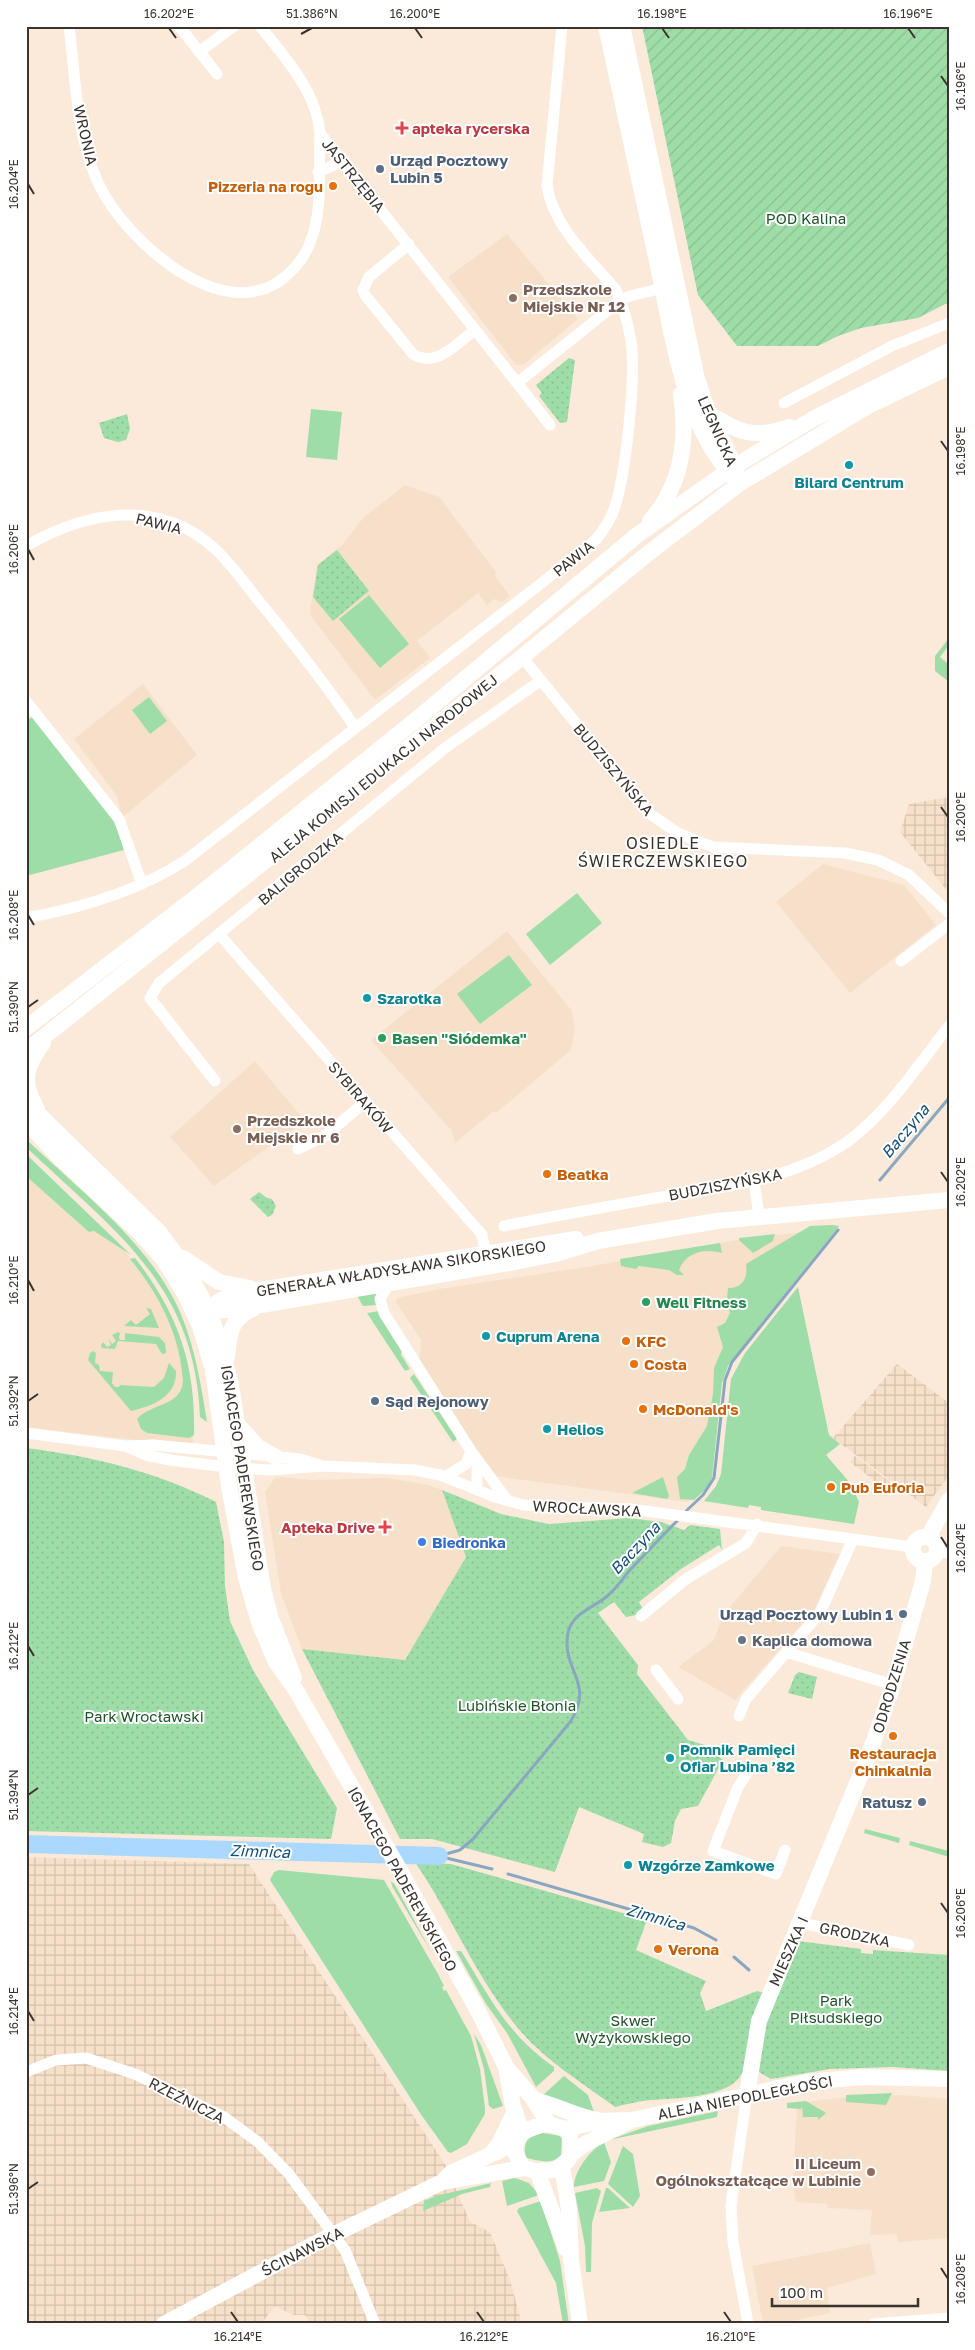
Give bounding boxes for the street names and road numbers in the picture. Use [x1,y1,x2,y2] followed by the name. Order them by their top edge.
[70,103,102,167] street label: WRONIA
[319,134,389,216] street label: JASTRZĘBIA
[694,393,742,469] street label: LEGNICKA
[134,509,184,537] street label: PAWIA
[549,536,597,580] street label: PAWIA
[265,670,501,866] street label: ALEJA KOMISJI EDUKACJI NARODOWEJ
[570,719,658,819] street label: BUDZISZYŃSKA
[254,827,346,909] street label: BALIGRODZKA
[325,1057,397,1137] street label: SYBIRAKÓW
[667,1164,783,1204] street label: BUDZISZYŃSKA
[255,1236,547,1300] street label: GENERAŁA WŁADYSŁAWA SIKORSKIEGO
[218,1364,268,1572] street label: IGNACEGO PADEREWSKIEGO
[532,1496,642,1520] street label: WROCŁAWSKA
[868,1637,914,1735] street label: ODRODZENIA
[345,1783,461,1975] street label: IGNACEGO PADEREWSKIEGO
[765,1913,811,1989] street label: MIESZKA I
[818,1918,892,1950] street label: GRODZKA
[656,2071,834,2123] street label: ALEJA NIEPODLEGŁOŚCI
[146,2073,228,2127] street label: RZEŹNICZA
[258,2223,346,2279] street label: ŚCINAWSKA

